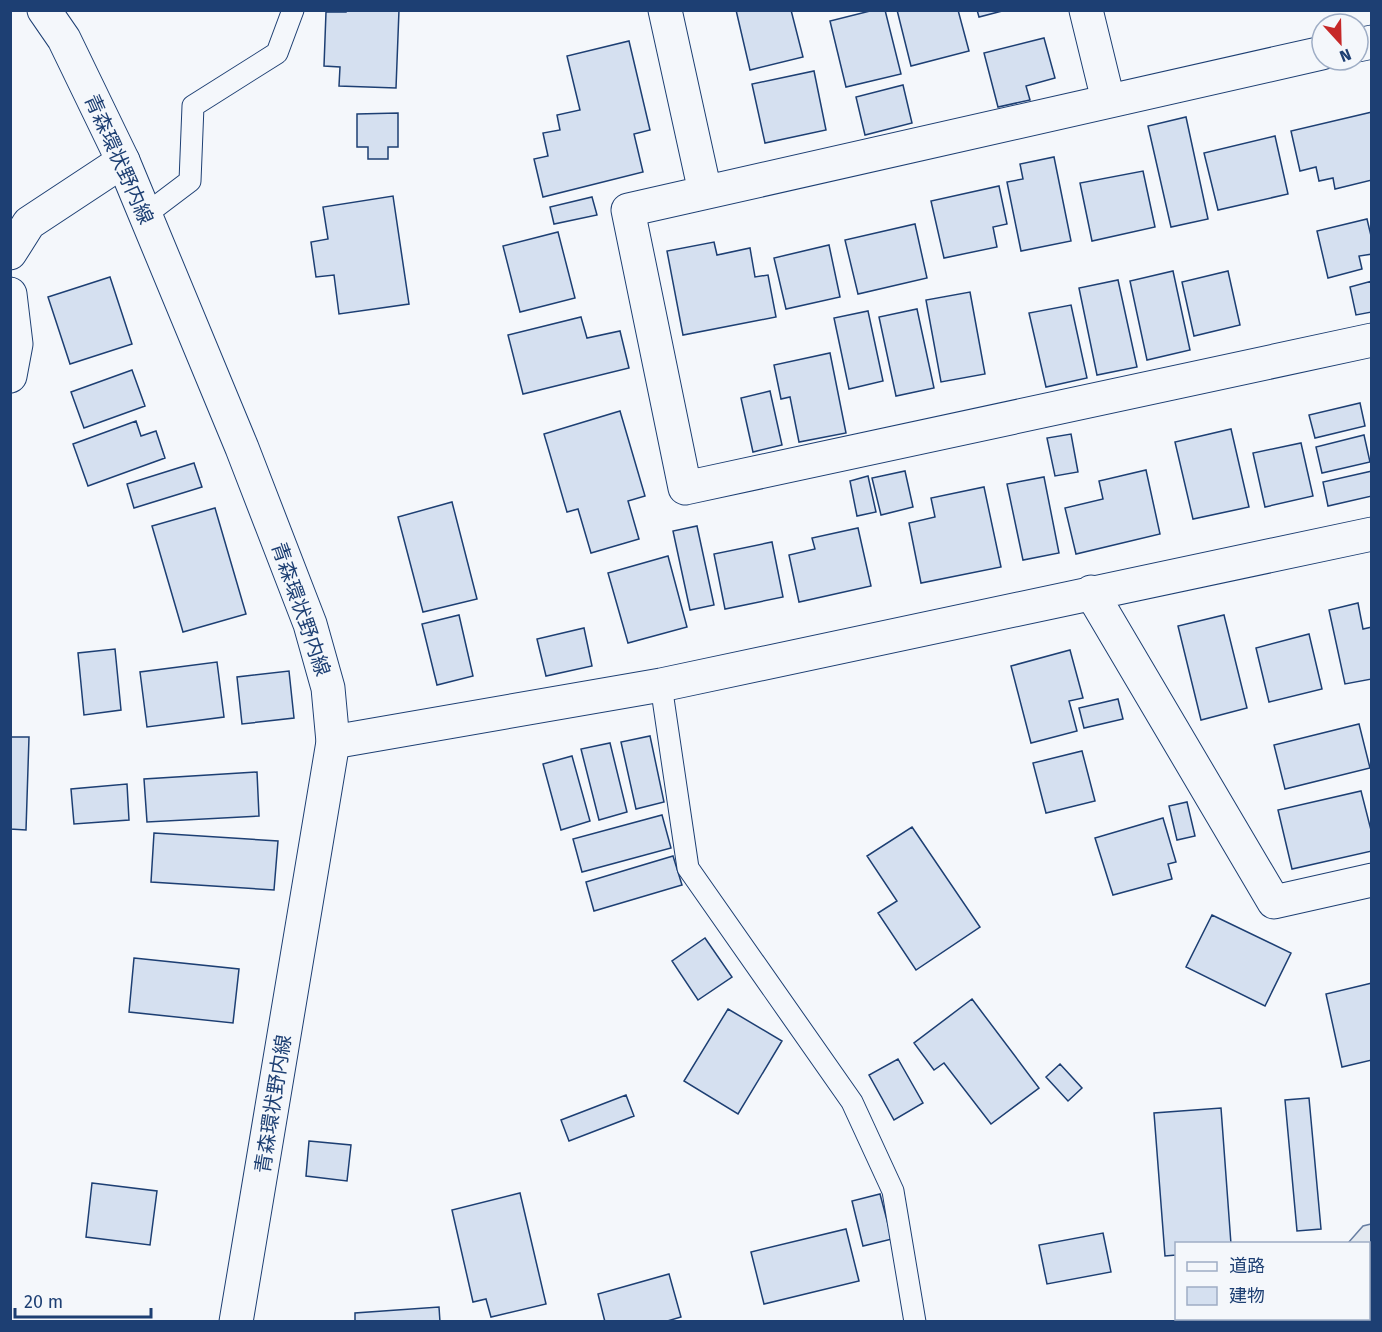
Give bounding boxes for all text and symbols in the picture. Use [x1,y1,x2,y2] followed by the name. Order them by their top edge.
[1310,12,1370,72] north arrow
[1337,45,1354,66] text: N
[80,90,158,228] street label: 青森環状野内線
[267,539,335,679] street label: 青森環状野内線
[250,1033,296,1175] street label: 青森環状野内線
[1175,1242,1370,1320] legend
[1229,1255,1265,1277] text: 道路
[15,1281,152,1319] scale bar
[1229,1285,1265,1307] text: 建物
[24,1291,63,1313] text: 20 m

